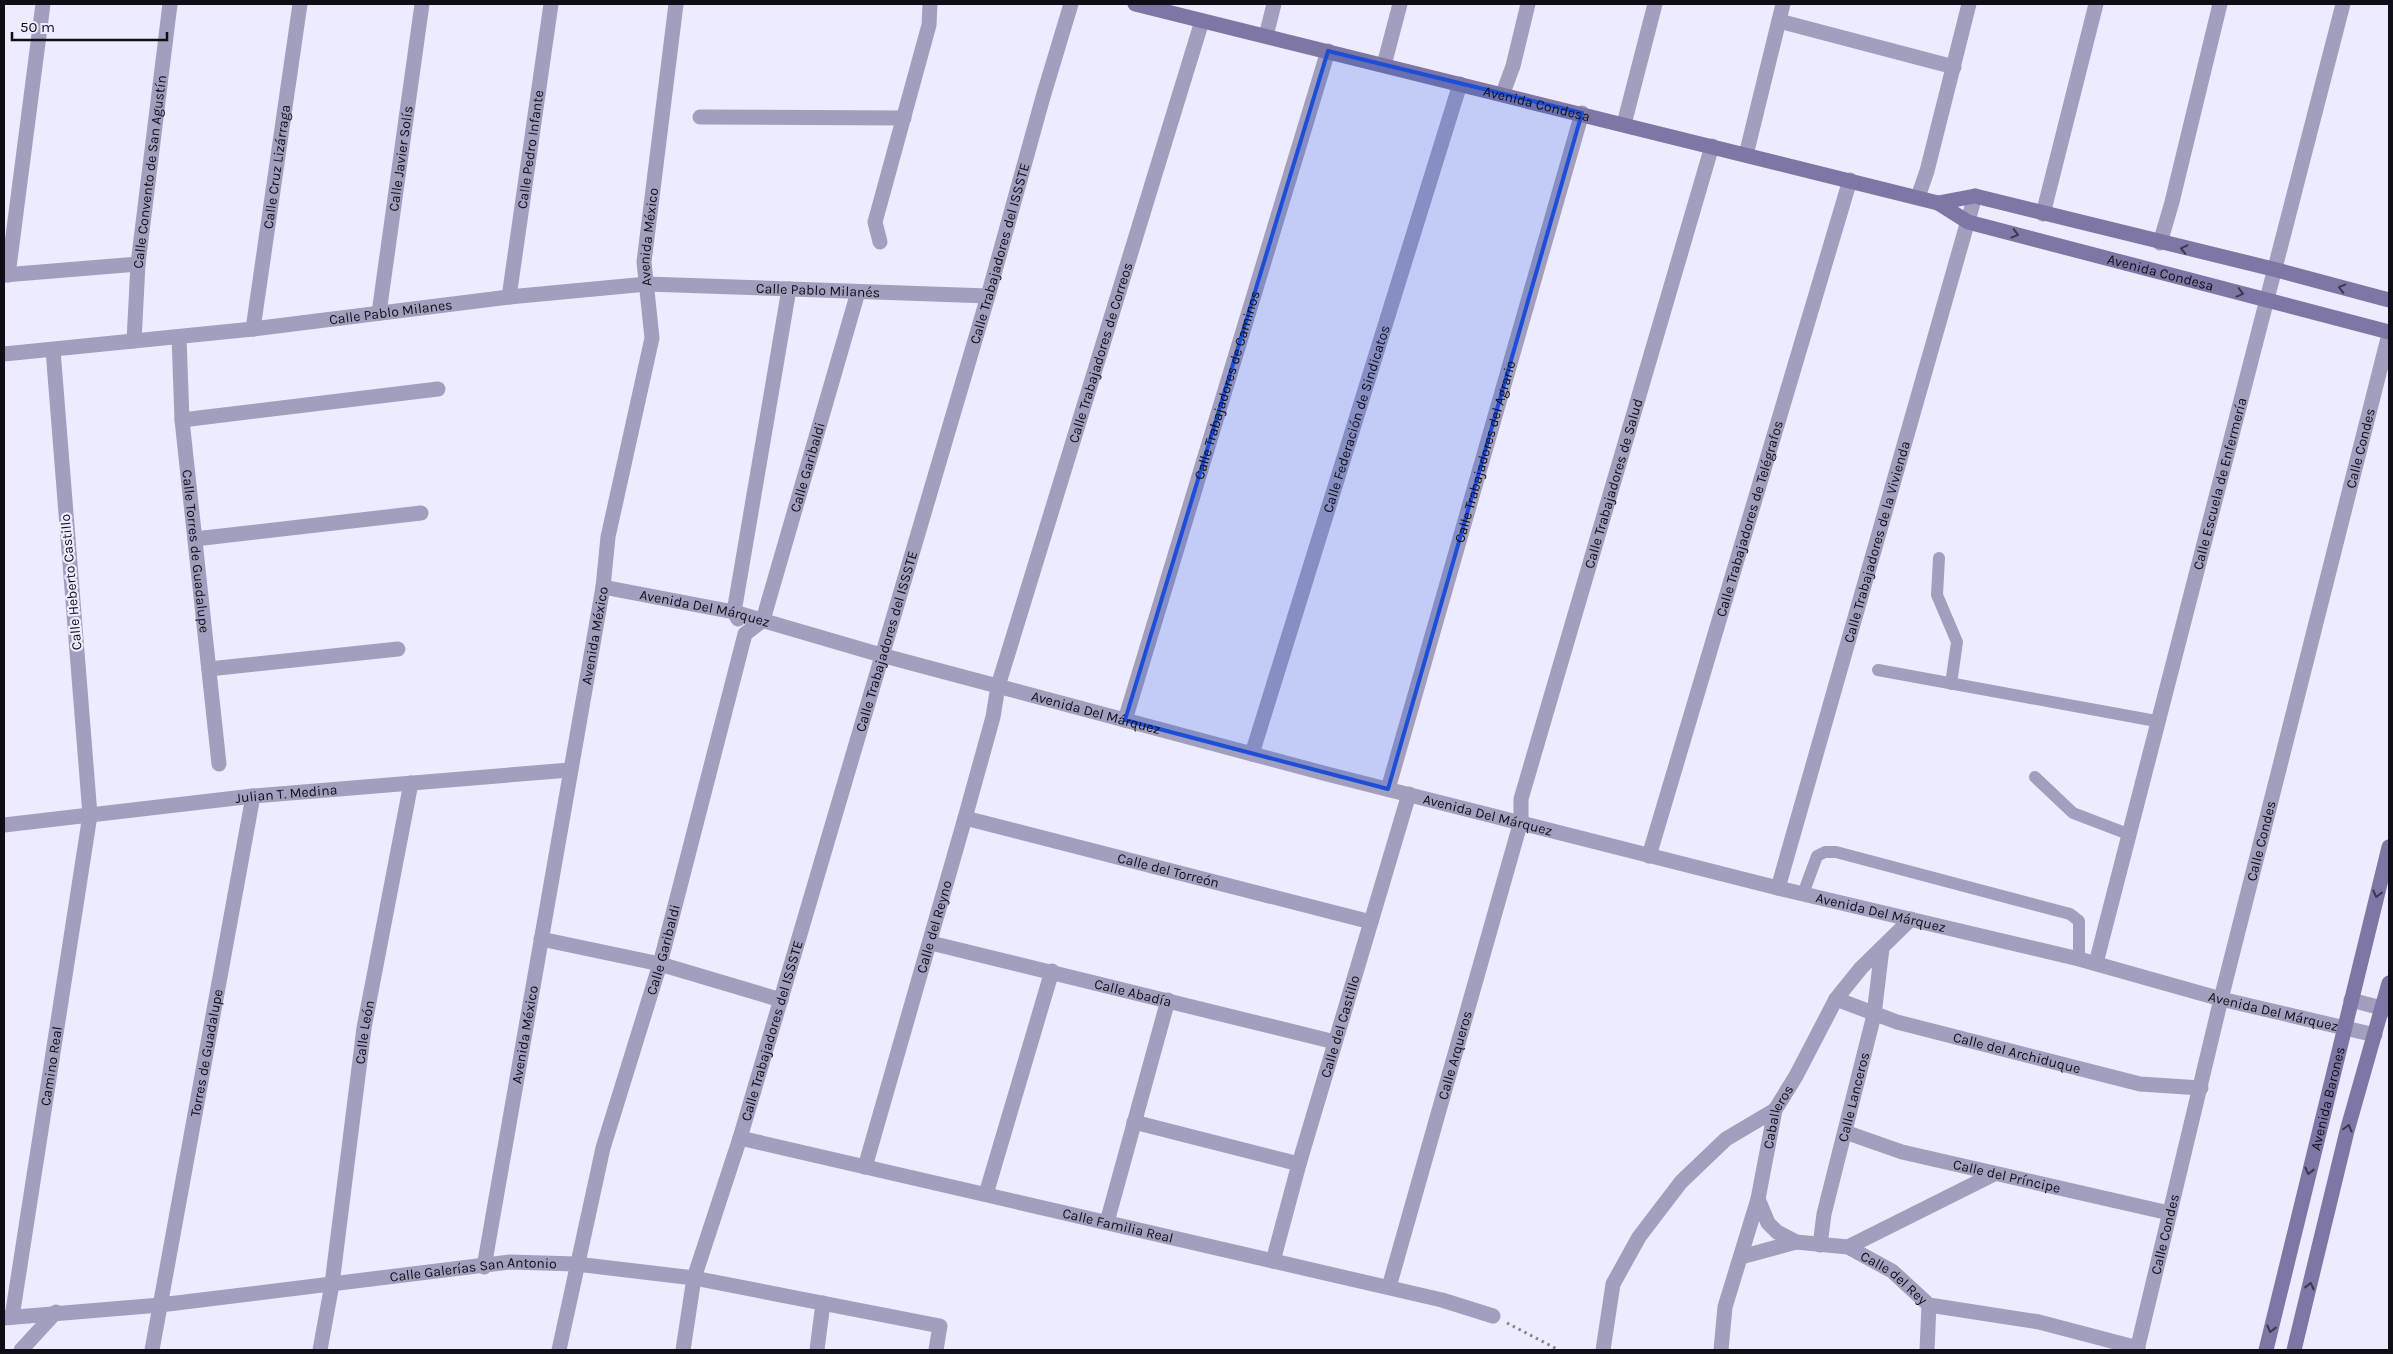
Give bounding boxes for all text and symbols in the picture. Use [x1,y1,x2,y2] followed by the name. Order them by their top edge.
[12,10,168,42] scale bar
[20,18,55,36] text: 50 m
[129,74,170,269] street label: Calle Convento de San Agustín
[1482,82,1592,125] street label: Avenida Condesa
[513,89,547,210] street label: Calle Pedro Infante
[259,103,294,230] street label: Calle Cruz Lizárraga
[385,105,416,212] street label: Calle Javier Solís
[966,161,1033,346] street label: Calle Trabajadores del ISSSTE
[635,187,662,287] street label: Avenida México
[2011,228,2020,239] one-way arrow
[2180,244,2189,255] one-way arrow
[2106,250,2216,294] street label: Avenida Condesa
[1065,260,1136,445] street label: Calle Trabajadores de Correos
[756,279,880,301] street label: Calle Pablo Milanés
[2339,283,2347,293] one-way arrow
[2236,287,2245,298] one-way arrow
[1190,289,1263,482] street label: Calle Trabajadores de Caminos
[328,296,453,328] street label: Calle Pablo Milanes
[1319,323,1393,515] street label: Calle Federación de Sindicatos
[1451,358,1519,545] street label: Calle Trabajadores del Agrario
[2189,396,2250,572] street label: Calle Escuela de Enfermería
[1580,397,1646,571] street label: Calle Trabajadores de Salud
[2342,406,2378,490] street label: Calle Condes
[1712,418,1787,619] street label: Calle Trabajadores de Telégrafos
[786,420,828,514] street label: Calle Garibaldi
[1840,439,1913,645] street label: Calle Trabajadores de la Vivienda
[179,469,213,634] street label: Calle Torres de Guadalupe
[57,513,85,651] street label: Calle Heberto Castillo
[852,549,921,734] street label: Calle Trabajadores del ISSSTE
[578,585,611,686] street label: Avenida México
[638,586,772,631] street label: Avenida Del Márquez
[1030,687,1162,738] street label: Avenida Del Márquez
[234,781,338,807] street label: Julian T. Medina
[1421,790,1554,839] street label: Avenida Del Márquez
[2243,799,2279,883] street label: Calle Condes
[1116,849,1221,891] street label: Calle del Torreón
[912,878,955,975] street label: Calle del Reyno
[1814,889,1947,936] street label: Avenida Del Márquez
[2372,889,2383,898] one-way arrow
[642,903,683,997] street label: Calle Garibaldi
[737,938,806,1123] street label: Calle Trabajadores del ISSSTE
[1317,973,1363,1080] street label: Calle del Castillo
[1093,975,1173,1010] street label: Calle Abadía
[508,984,542,1085] street label: Avenida México
[2207,987,2340,1035] street label: Avenida Del Márquez
[186,988,226,1118] street label: Torres de Guadalupe
[351,999,378,1065] street label: Calle León
[1434,1009,1475,1102] street label: Calle Arqueros
[36,1025,66,1107] street label: Camino Real
[1951,1028,2083,1077] street label: Calle del Archiduque
[2307,1045,2348,1152] street label: Avenida Barones
[1834,1050,1873,1144] street label: Calle Lanceros
[1759,1082,1797,1150] street label: Caballeros
[2343,1125,2353,1133] one-way arrow
[1952,1155,2062,1196] street label: Calle del Príncipe
[2304,1166,2315,1175] one-way arrow
[2147,1192,2183,1276] street label: Calle Condes
[1061,1204,1175,1246] street label: Calle Familia Real
[1858,1247,1931,1308] street label: Calle del Rey
[389,1253,557,1285] street label: Calle Galerías San Antonio
[2304,1281,2315,1290] one-way arrow
[2266,1324,2277,1333] one-way arrow

